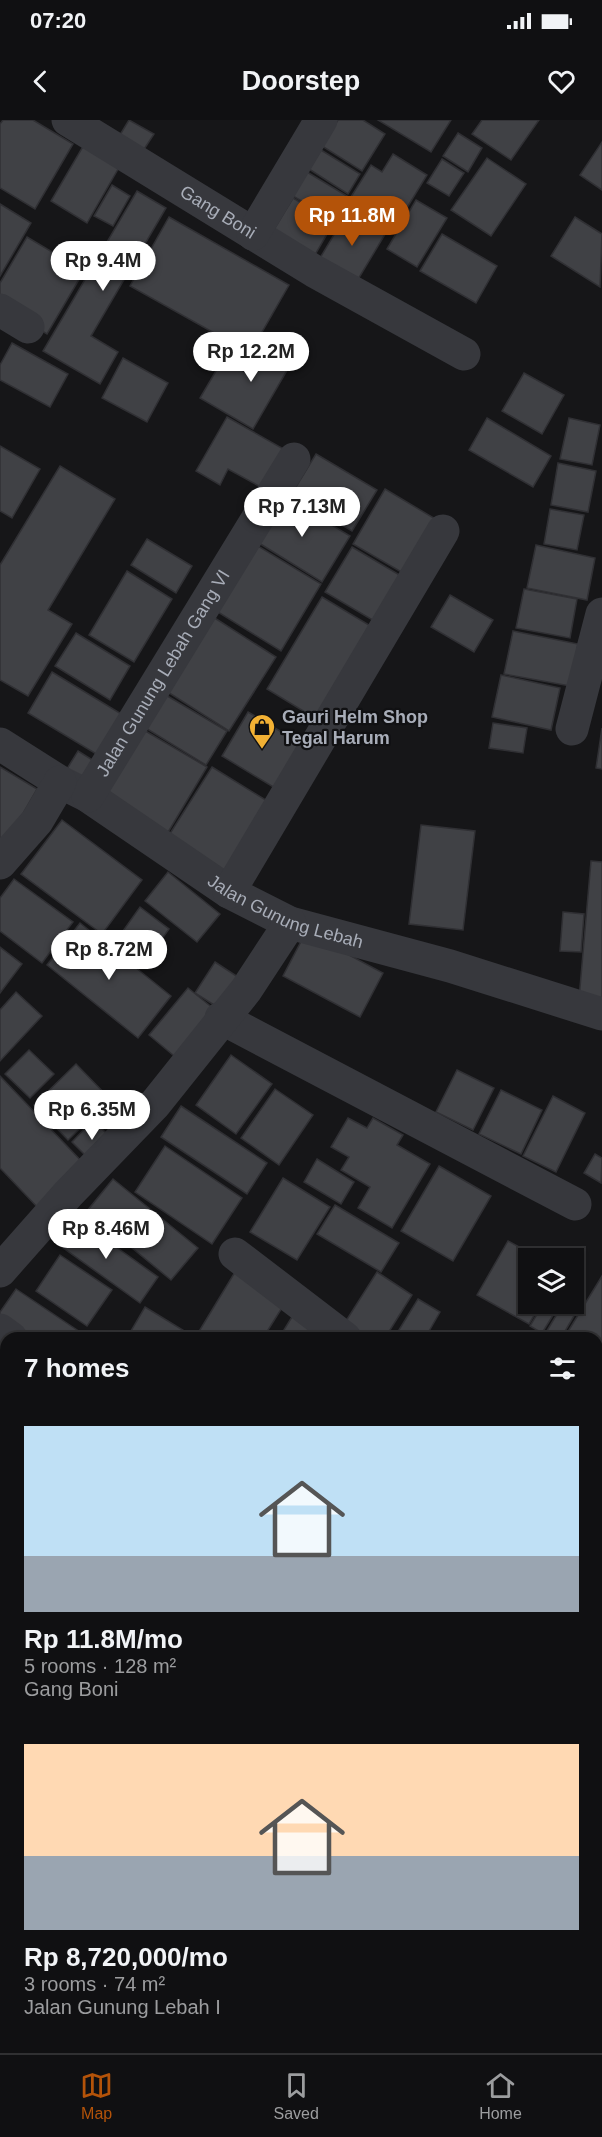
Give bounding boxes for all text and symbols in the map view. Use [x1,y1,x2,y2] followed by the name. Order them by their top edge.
[30,8,86,33] text: 07:20
[24,65,57,98] icon: back
[545,65,578,98] icon: heart
[242,66,360,96] text: Doorstep
[176,181,260,243] street label: Gang Boni
[290,196,414,247] pin: Rp 11.8M
[309,204,395,226] text: Rp 11.8M
[48,241,158,292] pin: Rp 9.4M
[65,249,141,271] text: Rp 9.4M
[189,332,313,383] pin: Rp 12.2M
[207,340,295,362] text: Rp 12.2M
[240,487,364,538] pin: Rp 7.13M
[258,495,346,517] text: Rp 7.13M
[92,566,234,780] street label: Jalan Gunung Lebah Gang VI
[282,707,428,748] place label: Gauri Helm Shop Tegal Harum
[247,712,277,750] shop icon: Gauri Helm Shop Tegal Harum
[204,870,365,952] street label: Jalan Gunung Lebah
[47,930,171,981] pin: Rp 8.72M
[65,938,153,960] text: Rp 8.72M
[30,1090,154,1141] pin: Rp 6.35M
[48,1098,136,1120] text: Rp 6.35M
[44,1209,168,1260] pin: Rp 8.46M
[62,1217,150,1239] text: Rp 8.46M
[518,1248,584,1314] map controls
[518,1248,584,1314] button: layers
[546,1352,579,1385] icon: filters
[24,1353,130,1383] text: 7 homes
[248,1465,356,1573] icon: home
[24,1624,183,1654] text: Rp 11.8M/mo
[24,1655,176,1677] text: 5 rooms · 128 m²
[24,1678,119,1700] text: Gang Boni
[248,1783,356,1891] icon: home
[24,1942,228,1972] text: Rp 8,720,000/mo
[24,1973,165,1995] text: 3 rooms · 74 m²
[24,1996,221,2018] text: Jalan Gunung Lebah I
[80,2069,113,2123] tab: Map
[273,2069,319,2123] tab: Saved
[479,2069,522,2123] tab: Home

